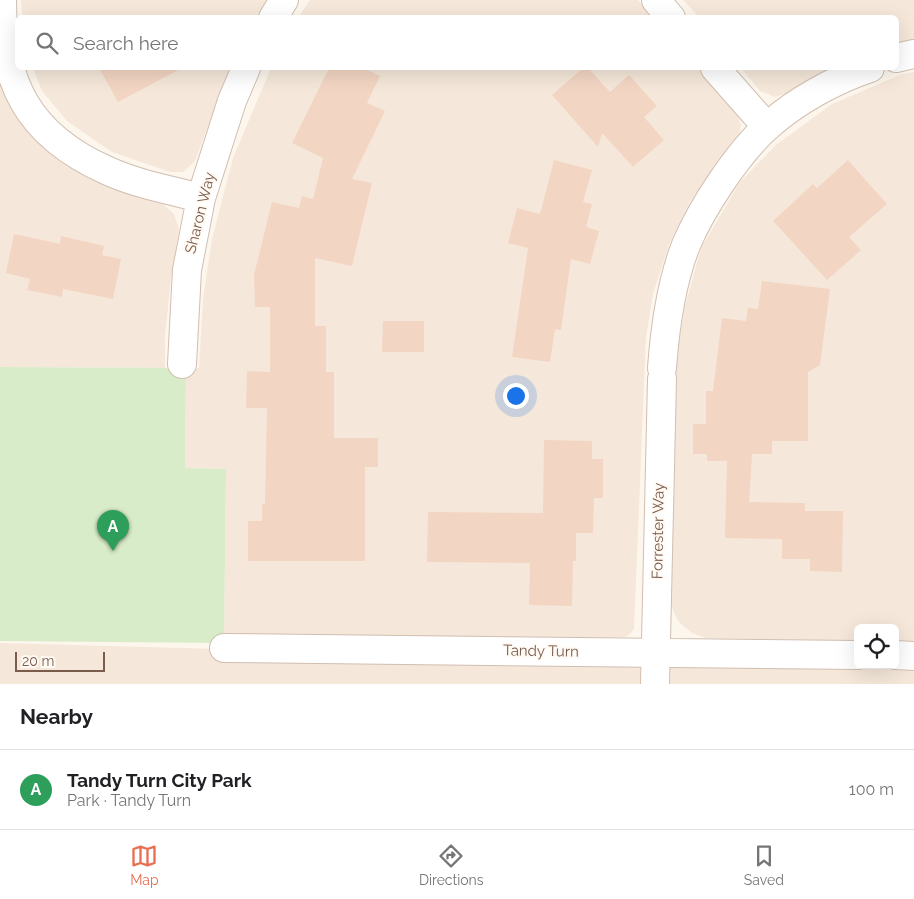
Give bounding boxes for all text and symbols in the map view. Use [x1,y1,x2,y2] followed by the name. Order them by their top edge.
[15,15,899,70] search box
[33,29,61,57] icon: search
[73,32,179,54] text: Search here
[181,171,219,255] street label: Sharon Way
[503,383,529,409] your location
[648,483,668,579] street label: Forrester Way
[97,510,129,551] pin: A
[854,624,899,669] map controls
[854,624,899,669] button: locate
[503,641,579,661] street label: Tandy Turn
[15,649,105,672] scale bar
[22,653,54,669] text: 20 m
[20,704,93,729] text: Nearby
[67,769,252,791] text: Tandy Turn City Park
[31,780,41,799] text: A
[849,780,894,799] text: 100 m
[67,791,191,810] text: Park · Tandy Turn
[130,842,159,888] tab: Map
[419,842,484,888] tab: Directions
[744,842,784,888] tab: Saved

